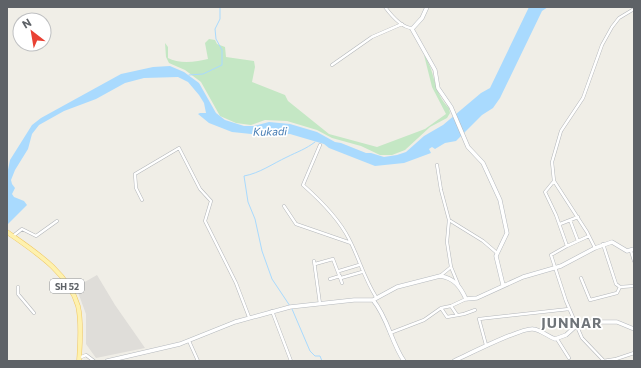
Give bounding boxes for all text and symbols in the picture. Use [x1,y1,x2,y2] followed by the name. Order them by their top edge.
[12,12,52,52] north arrow
[20,15,33,31] text: N
[253,124,288,138] water label: Kukadi
[50,279,84,293] road number: SH 52
[541,314,603,331] district label: JUNNAR

